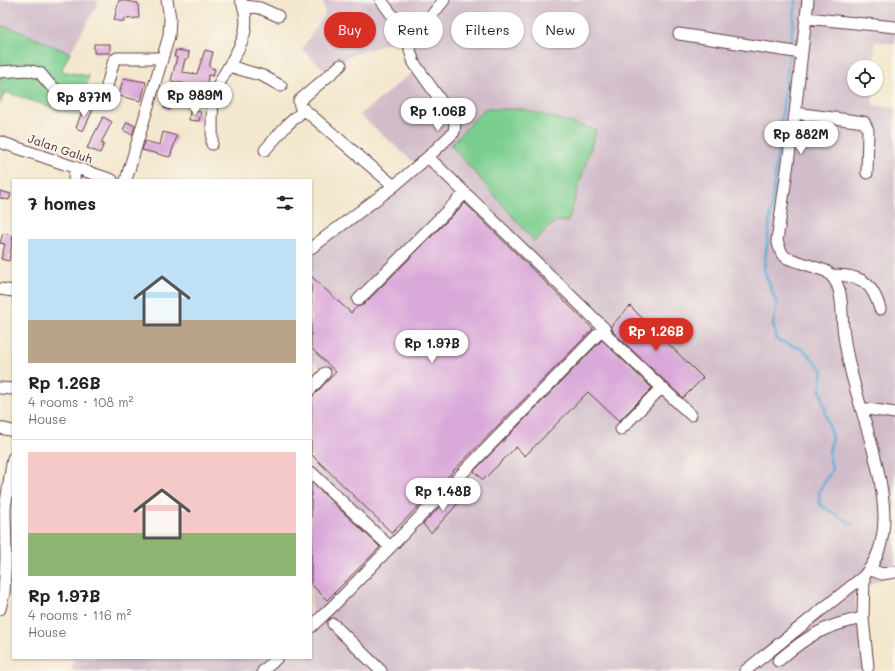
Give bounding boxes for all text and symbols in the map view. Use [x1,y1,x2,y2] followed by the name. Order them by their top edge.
[324,12,376,48] chip: Buy
[384,12,443,48] chip: Rent
[451,12,524,48] chip: Filters
[532,12,589,48] chip: New
[847,60,883,96] map controls
[847,60,883,96] button: locate
[158,82,232,116] pin: Rp 989M
[47,84,121,118] pin: Rp 877M
[167,86,223,103] text: Rp 989M
[57,88,111,105] text: Rp 877M
[397,98,479,132] pin: Rp 1.06B
[410,102,466,119] text: Rp 1.06B
[764,121,838,155] pin: Rp 882M
[773,125,829,142] text: Rp 882M
[26,129,95,167] street label: Jalan Galuh
[28,192,96,214] text: 7 homes
[274,192,296,214] icon: filters
[126,265,198,337] icon: home
[615,318,697,352] pin: Rp 1.26B
[628,322,684,339] text: Rp 1.26B
[391,330,473,364] pin: Rp 1.97B
[404,334,460,351] text: Rp 1.97B
[28,371,101,393] text: Rp 1.26B
[28,393,134,410] text: 4 rooms · 108 m²
[28,410,66,427] text: House
[126,478,198,550] icon: home
[402,478,484,512] pin: Rp 1.48B
[415,482,471,499] text: Rp 1.48B
[28,584,101,606] text: Rp 1.97B
[28,606,131,623] text: 4 rooms · 116 m²
[28,623,66,640] text: House

